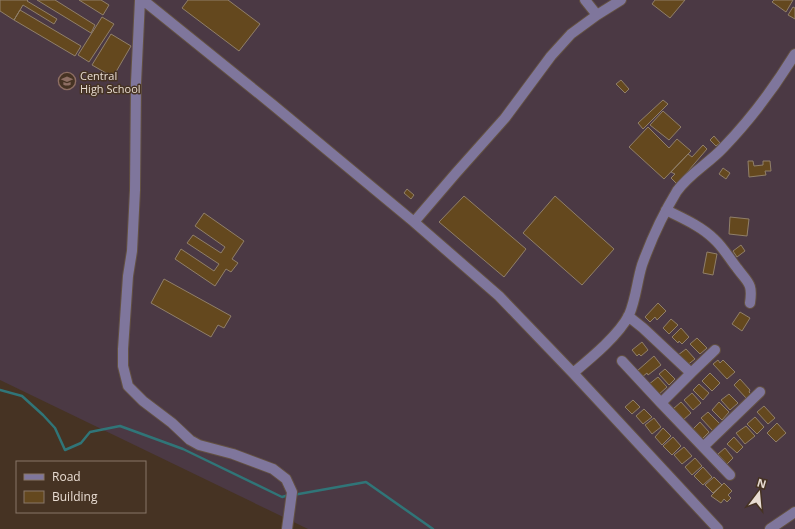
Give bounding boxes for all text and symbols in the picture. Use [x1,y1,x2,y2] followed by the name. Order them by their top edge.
[80,68,141,96] place label: Central High School
[57,71,77,91] school or university icon: Central High School
[16,461,146,513] legend
[52,468,81,485] text: Road
[739,473,779,513] north arrow
[756,474,768,491] text: N
[52,488,98,505] text: Building

